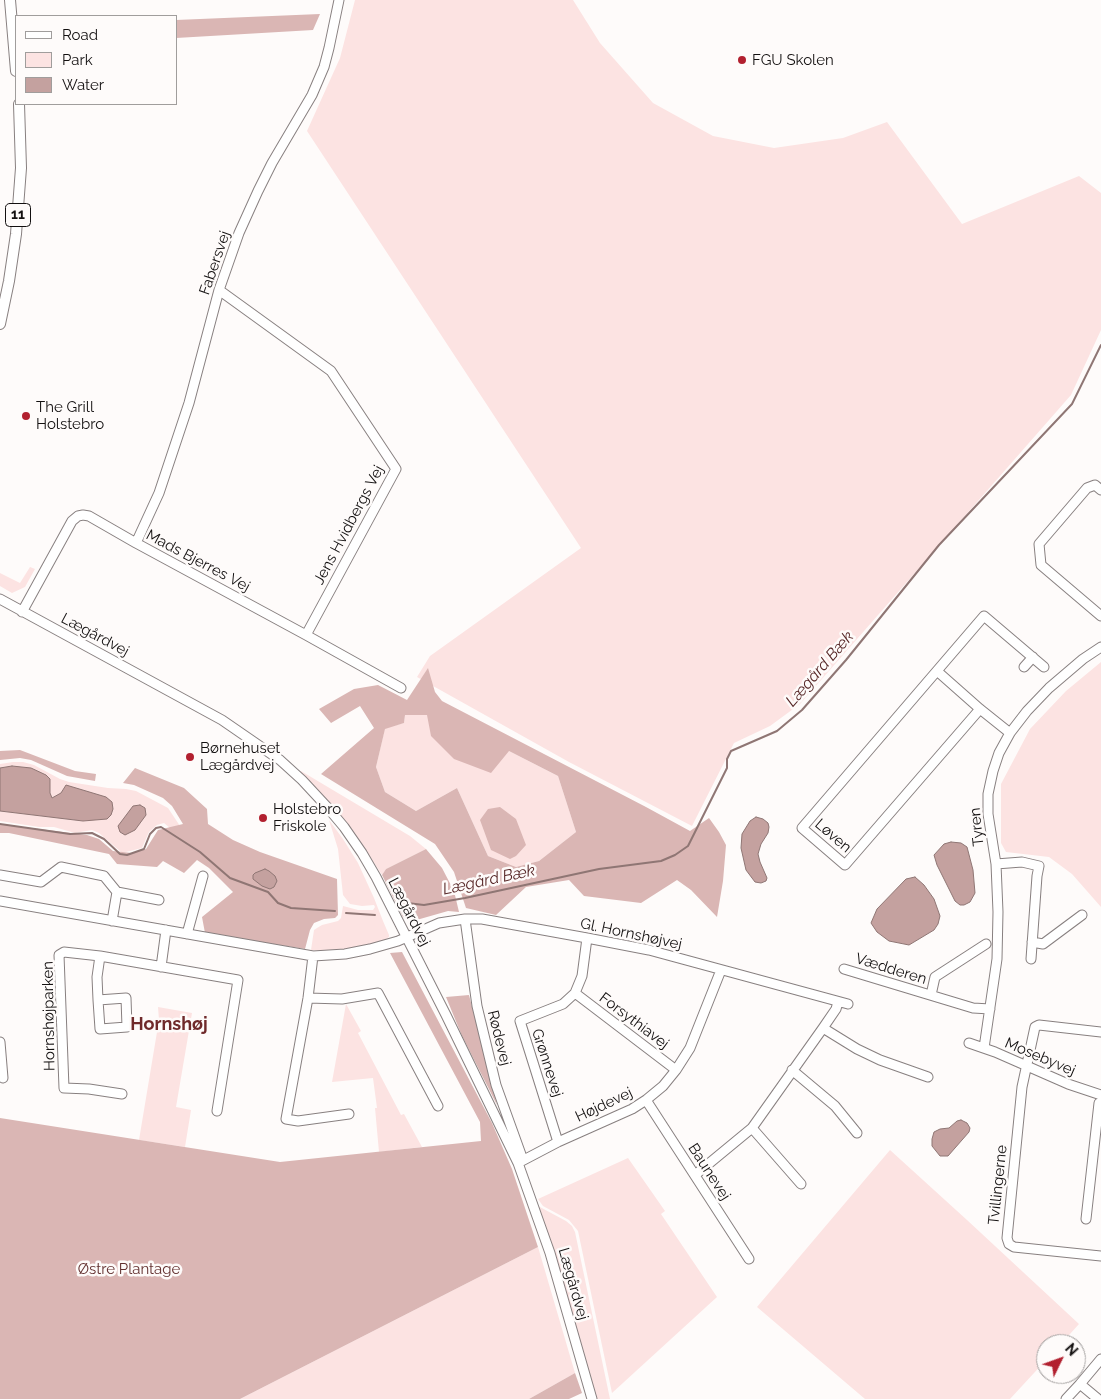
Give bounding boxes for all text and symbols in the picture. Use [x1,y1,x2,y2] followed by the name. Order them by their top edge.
[15,15,178,105] legend
[62,26,98,44] text: Road
[62,51,93,69] text: Park
[752,51,834,69] place label: FGU Skolen
[736,54,748,66] marker: FGU Skolen
[62,76,104,94] text: Water
[6,204,30,226] road number: 11
[196,229,234,297] street label: Fabersvej
[36,398,104,433] place label: The Grill Holstebro
[20,410,32,422] marker: The Grill Holstebro
[310,462,388,588] street label: Jens Hvidbergs Vej
[143,526,253,596] street label: Mads Bjerres Vej
[58,610,132,660] street label: Lægårdvej
[782,627,858,711] water label: Lægård Bæk
[200,739,280,774] place label: Børnehuset Lægårdvej
[184,751,196,763] marker: Børnehuset Lægårdvej
[273,800,341,835] place label: Holstebro Friskole
[966,807,988,847] street label: Tyren
[257,812,269,824] marker: Holstebro Friskole
[811,815,855,857] street label: Løven
[441,861,537,899] water label: Lægård Bæk
[384,875,434,949] street label: Lægårdvej
[578,914,684,954] street label: Gl. Hornshøjvej
[853,950,929,988] street label: Vædderen
[39,961,59,1071] street label: Hornshøjparken
[596,989,672,1053] street label: Forsythiavej
[483,1009,515,1067] street label: Rødevej
[130,1014,208,1036] district label: Hornshøj
[528,1027,566,1099] street label: Grønnevej
[1002,1034,1078,1080] street label: Mosebyvej
[573,1084,635,1126] street label: Højdevej
[684,1140,734,1204] street label: Baunevej
[985,1144,1011,1226] street label: Tvillingerne
[554,1246,592,1322] street label: Lægårdvej
[78,1260,180,1278] park label: Østre Plantage
[1036,1334,1086,1384] north arrow
[1062,1340,1081,1359] text: N

